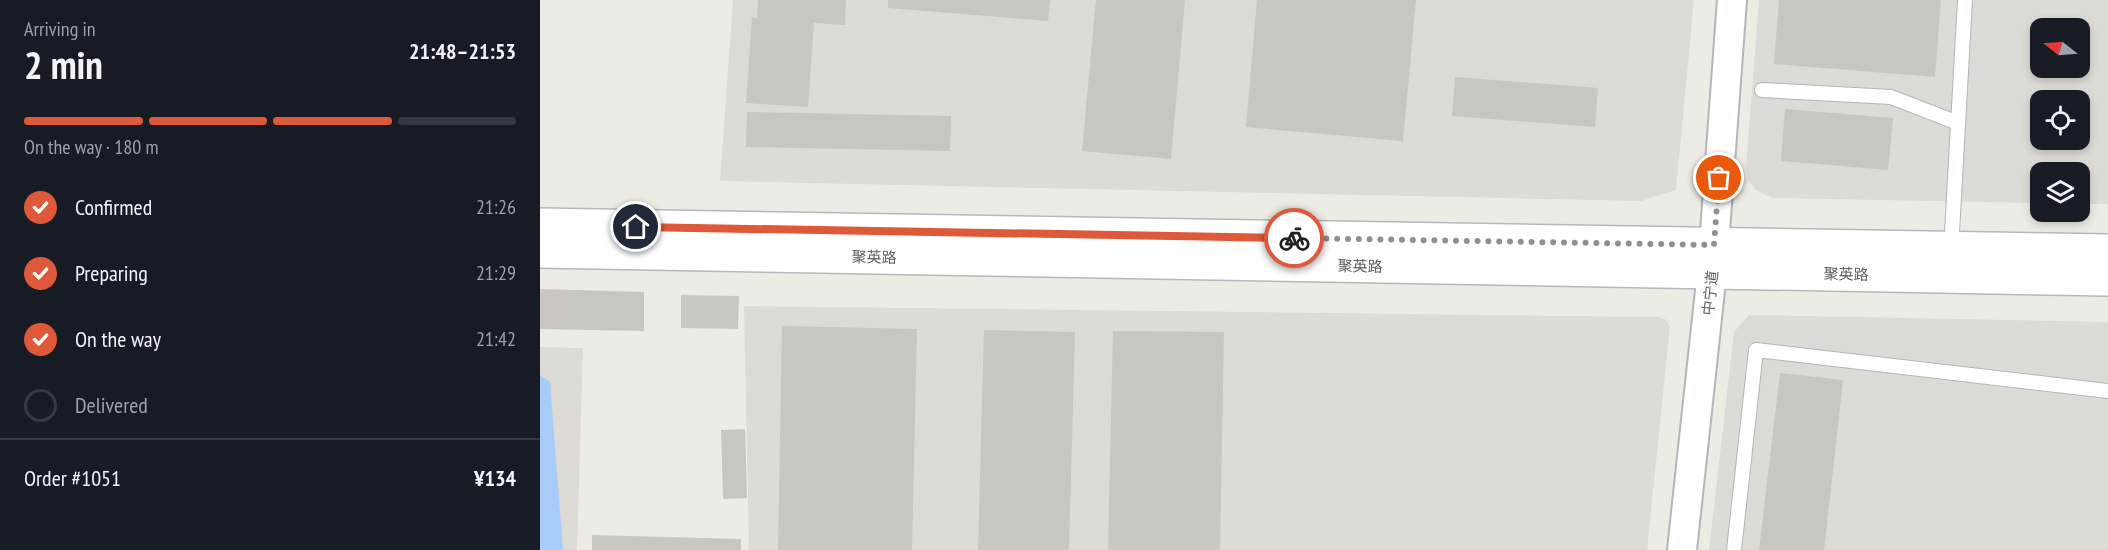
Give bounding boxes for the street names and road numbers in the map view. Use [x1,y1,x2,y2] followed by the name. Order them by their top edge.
[851,247,897,267] street label: 聚英路
[1337,256,1383,276] street label: 聚英路
[1823,264,1869,284] street label: 聚英路
[1698,270,1722,316] street label: 中宁道

